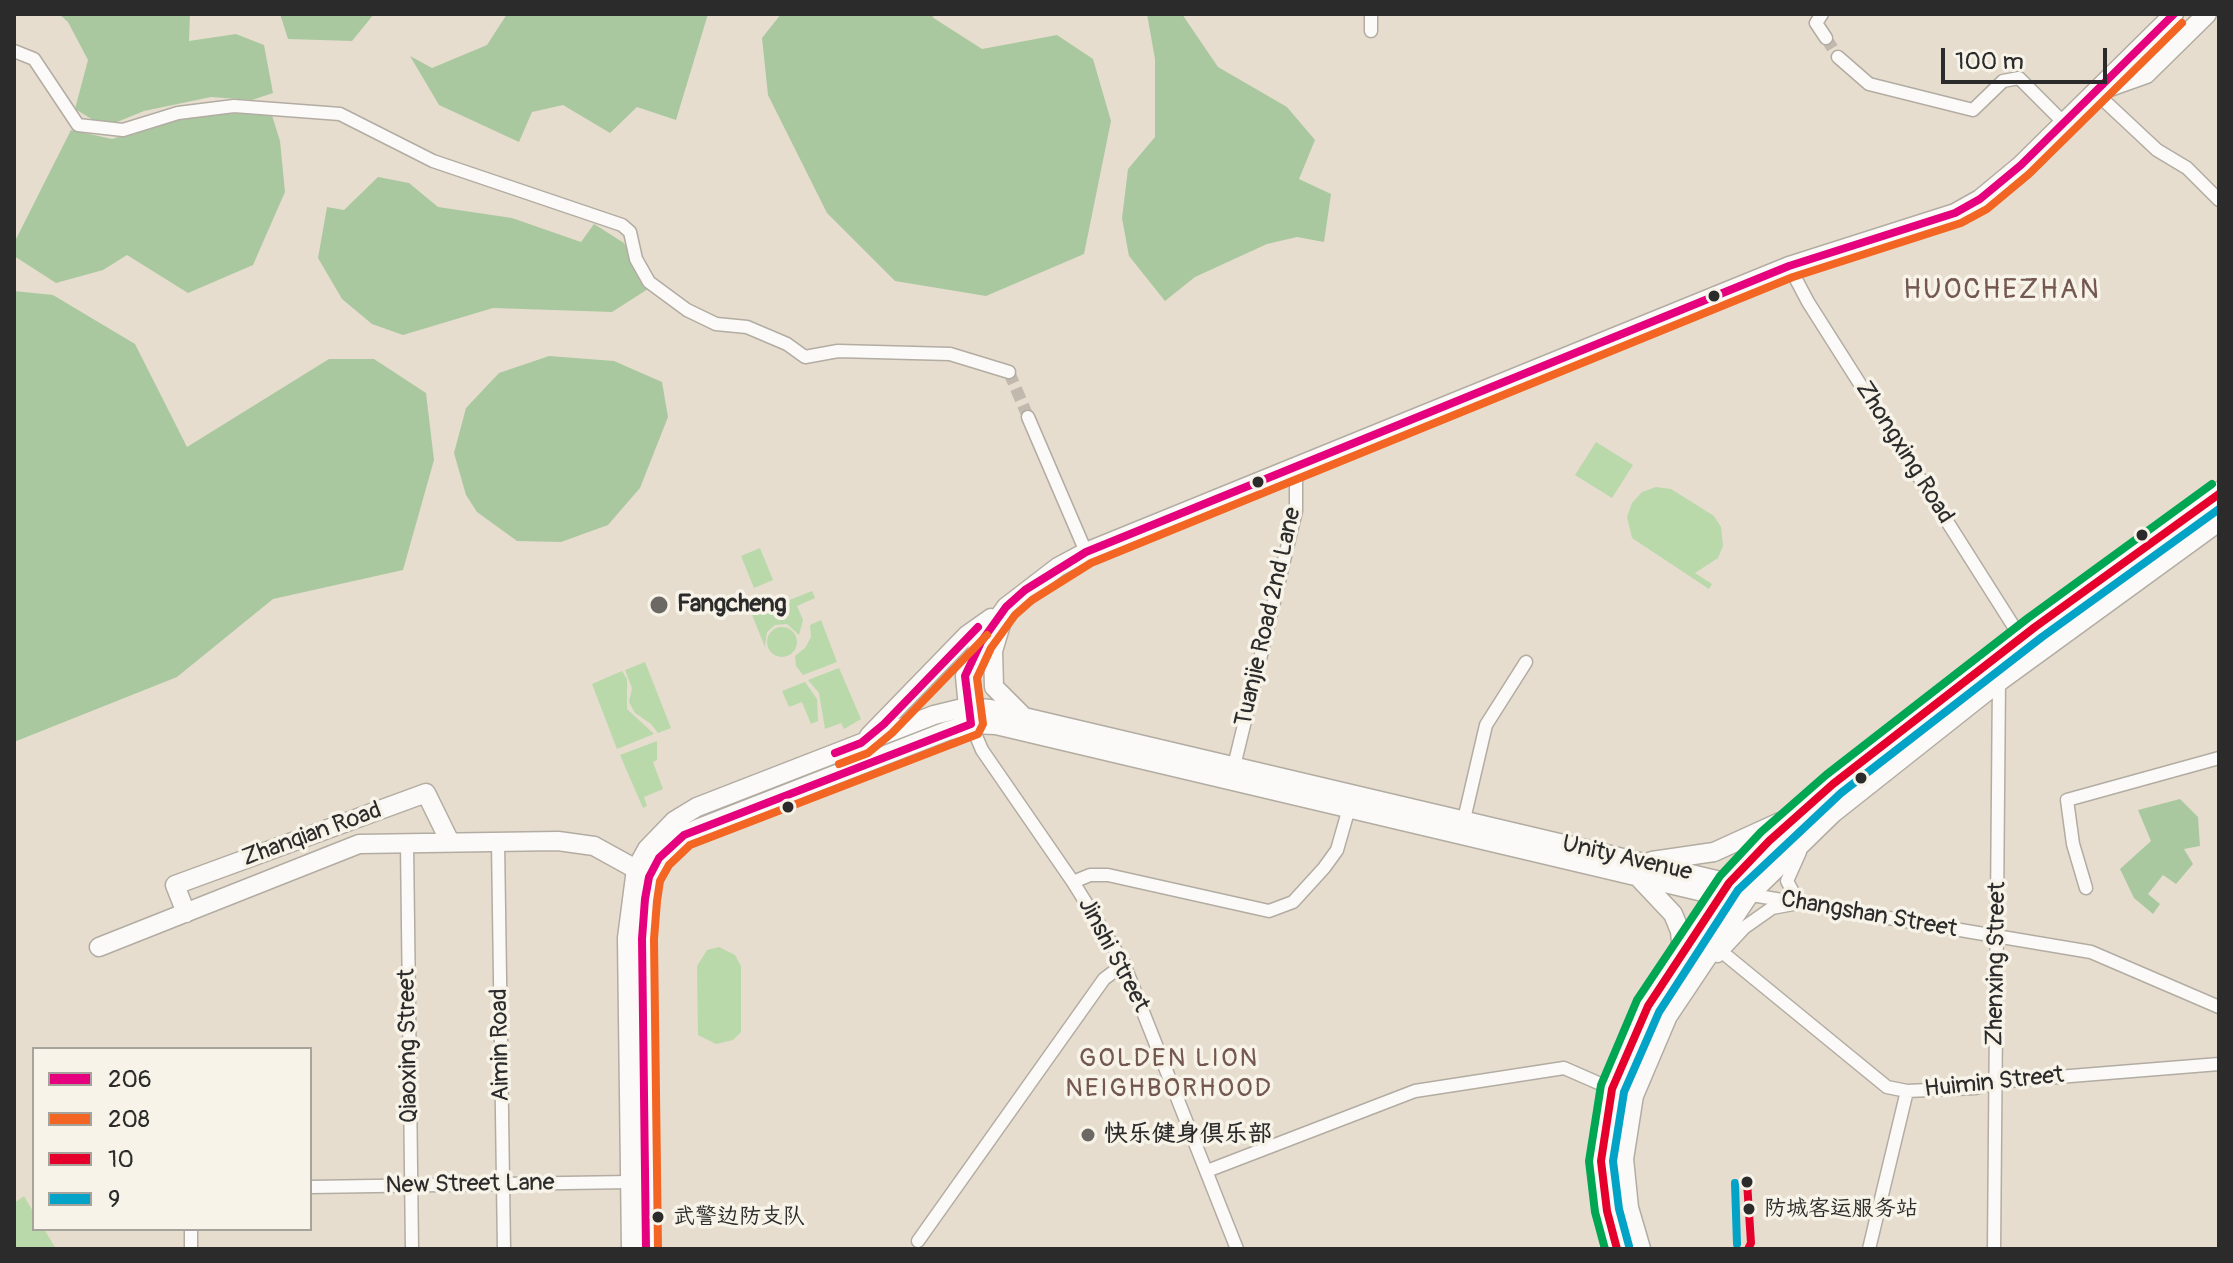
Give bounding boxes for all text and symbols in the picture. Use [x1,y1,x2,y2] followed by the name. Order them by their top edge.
[1945,32,2111,82] scale bar
[1955,47,2024,76] text: 100 m
[1903,274,2101,308] district label: HUOCHEZHAN
[1706,288,1722,304] unlabelled marker
[1849,376,1959,530] street label: Zhongxing Road
[1250,474,1266,490] unlabelled marker
[1230,505,1308,729] street label: Tuanjie Road 2nd Lane
[2134,527,2150,543] unlabelled marker
[677,591,787,619] place label: Fangcheng
[648,594,670,616] marker: Fangcheng
[1853,770,1869,786] unlabelled marker
[238,796,386,874] street label: Zhanqian Road
[780,799,796,815] unlabelled marker
[1559,830,1695,888] street label: Unity Avenue
[1981,881,2013,1047] street label: Zhenxing Street
[1779,885,1959,945] street label: Changshan Street
[1071,893,1155,1017] street label: Jinshi Street
[393,968,425,1124] street label: Qiaoxing Street
[486,988,516,1102] street label: Aimin Road
[1065,1043,1273,1104] district label: GOLDEN LION NEIGHBORHOOD
[32,1047,312,1231] legend
[1923,1061,2065,1105] street label: Huimin Street
[108,1065,152,1094] text: 206
[108,1105,150,1134] text: 208
[1104,1121,1272,1149] place label: 快乐健身俱乐部
[1079,1126,1097,1144] marker: 快乐健身俱乐部
[108,1145,134,1174] text: 10
[385,1169,555,1201] street label: New Street Lane
[1739,1174,1755,1190] unlabelled marker
[108,1185,120,1214] text: 9
[1764,1196,1918,1222] place label: 防城客运服务站
[1741,1201,1757,1217] marker: 防城客运服务站
[673,1204,805,1230] place label: 武警边防支队
[650,1209,666,1225] marker: 武警边防支队

